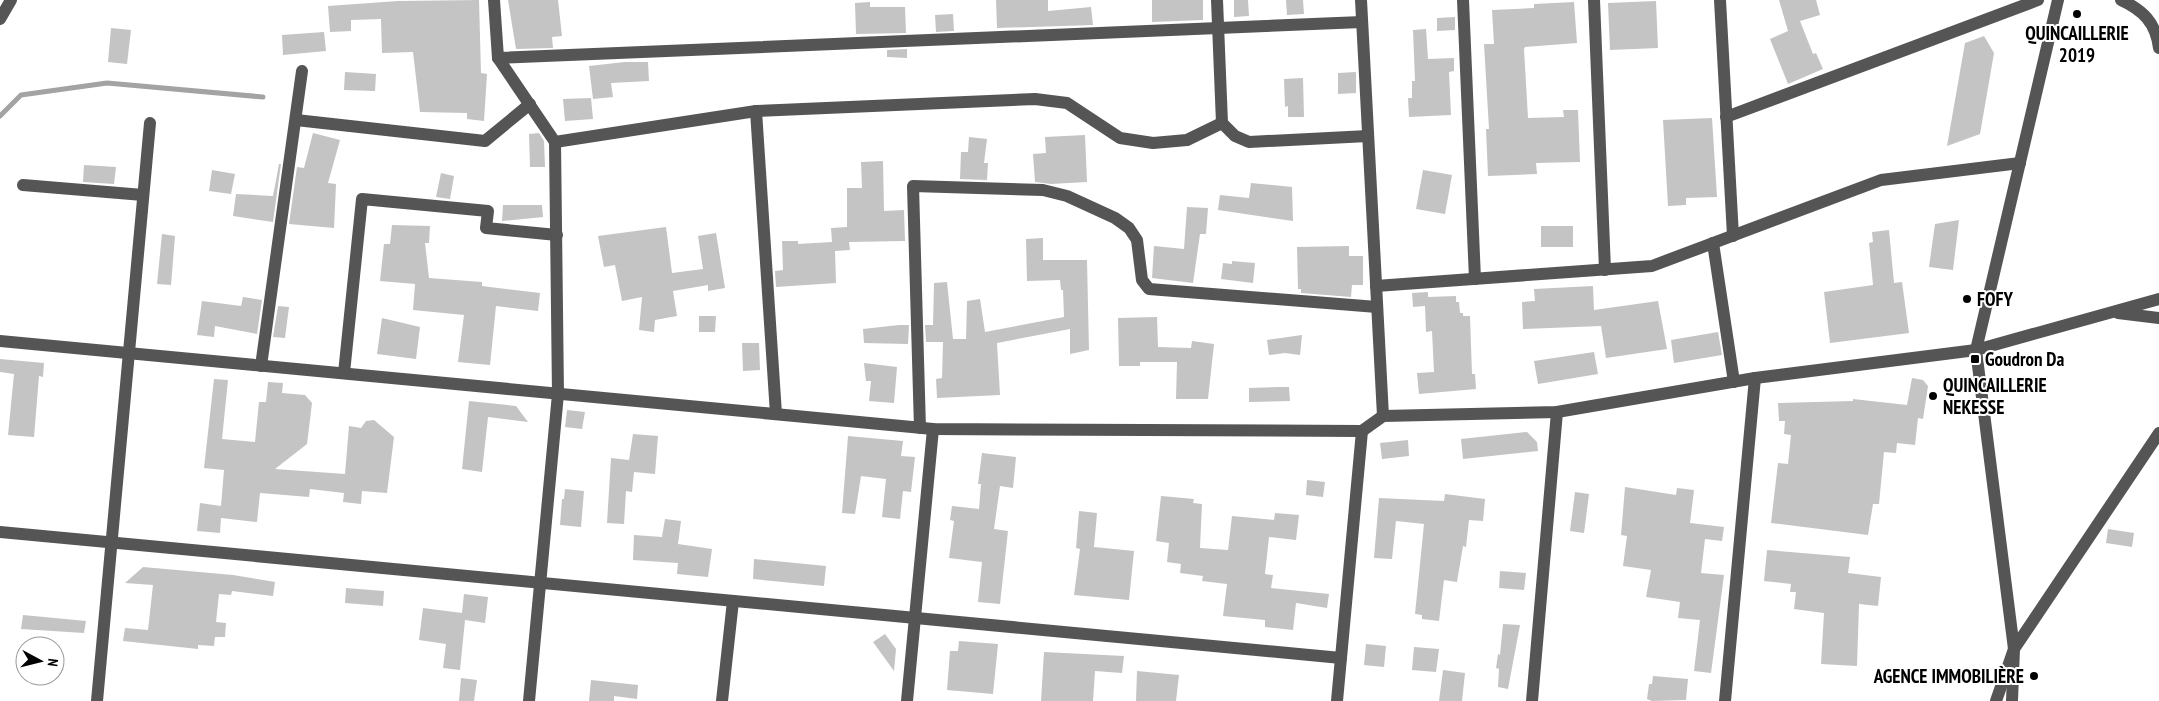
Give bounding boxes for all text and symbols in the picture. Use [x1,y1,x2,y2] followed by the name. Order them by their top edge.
[2071,8,2083,20] marker: QUINCAILLERIE 2019
[2025,21,2129,67] place label: QUINCAILLERIE 2019
[1977,287,2013,311] place label: FOFY
[1961,293,1973,305] marker: FOFY
[1985,347,2065,371] place label: Goudron Da
[1969,353,1981,365] marker: Goudron Da
[1943,373,2047,419] place label: QUINCAILLERIE NEKESSE
[1927,390,1939,402] marker: QUINCAILLERIE NEKESSE
[15,636,65,686] north arrow
[44,658,62,667] text: N
[1873,664,2024,688] place label: AGENCE IMMOBILIÈRE
[2028,670,2040,682] marker: AGENCE IMMOBILIÈRE

